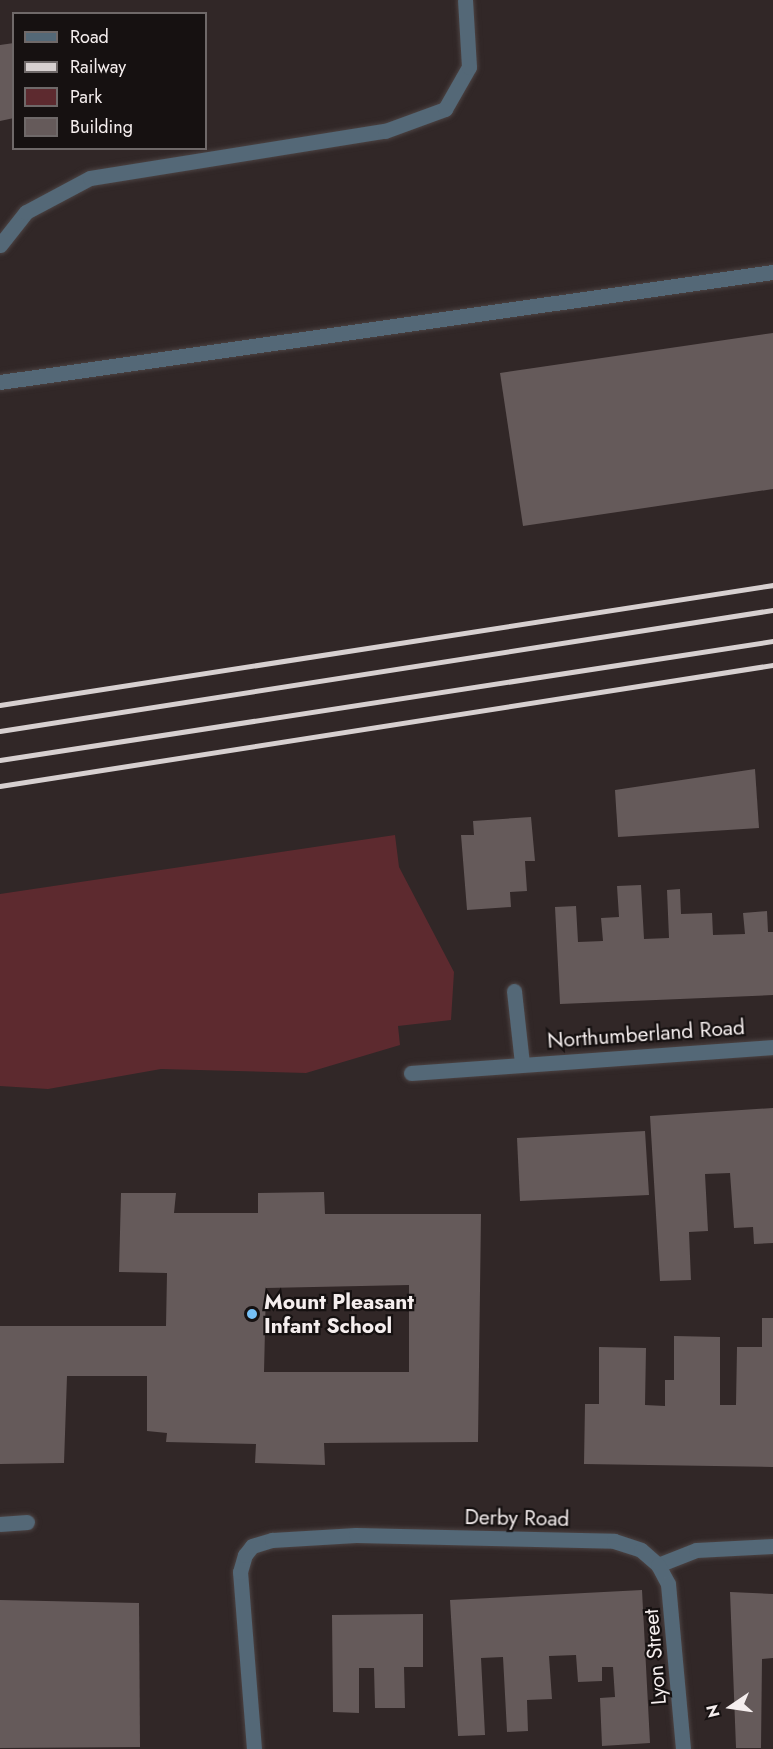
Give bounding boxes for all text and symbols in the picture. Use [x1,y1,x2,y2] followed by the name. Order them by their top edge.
[12,12,207,150] legend
[70,24,109,50] text: Road
[70,54,126,80] text: Railway
[70,84,102,110] text: Park
[70,114,133,140] text: Building
[546,1015,746,1053] street label: Northumberland Road
[264,1289,414,1339] place label: Mount Pleasant Infant School
[245,1307,259,1321] marker: Mount Pleasant Infant School
[464,1504,570,1532] street label: Derby Road
[638,1608,672,1706] street label: Lyon Street
[701,1677,761,1737] north arrow
[700,1702,726,1720] text: N

